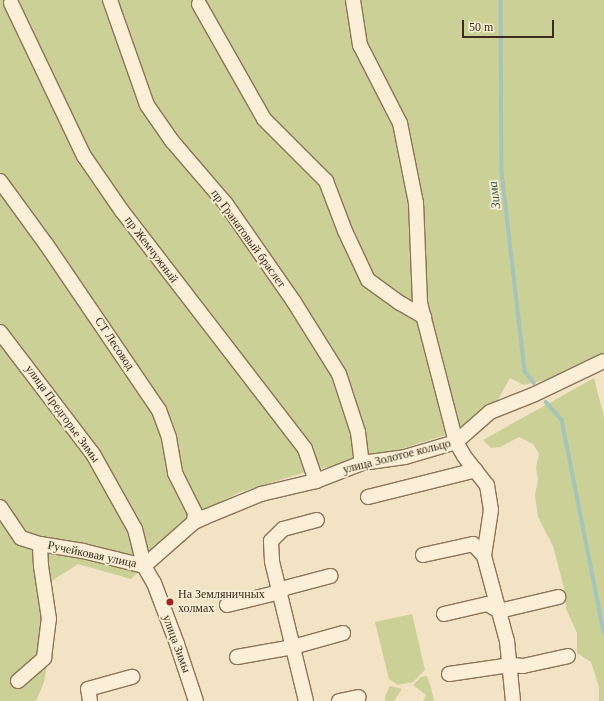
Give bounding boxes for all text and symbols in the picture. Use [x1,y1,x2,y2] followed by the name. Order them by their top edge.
[464,12,556,38] scale bar
[469,20,493,34] text: 50 m
[486,180,504,210] water label: Зима
[208,187,288,291] street label: пр Гранатовый браслет
[121,214,181,286] street label: пр Жемчужный
[91,315,137,373] street label: СТ Лесовод
[22,362,102,466] street label: улица Предгорье Зимы
[341,437,453,477] street label: улица Золотое кольцо
[46,539,138,571] street label: Ручейковая улица
[178,588,265,616] place label: На Земляничных холмах
[165,597,175,607] marker: На Земляничных холмах
[159,613,193,675] street label: улица Зимы

